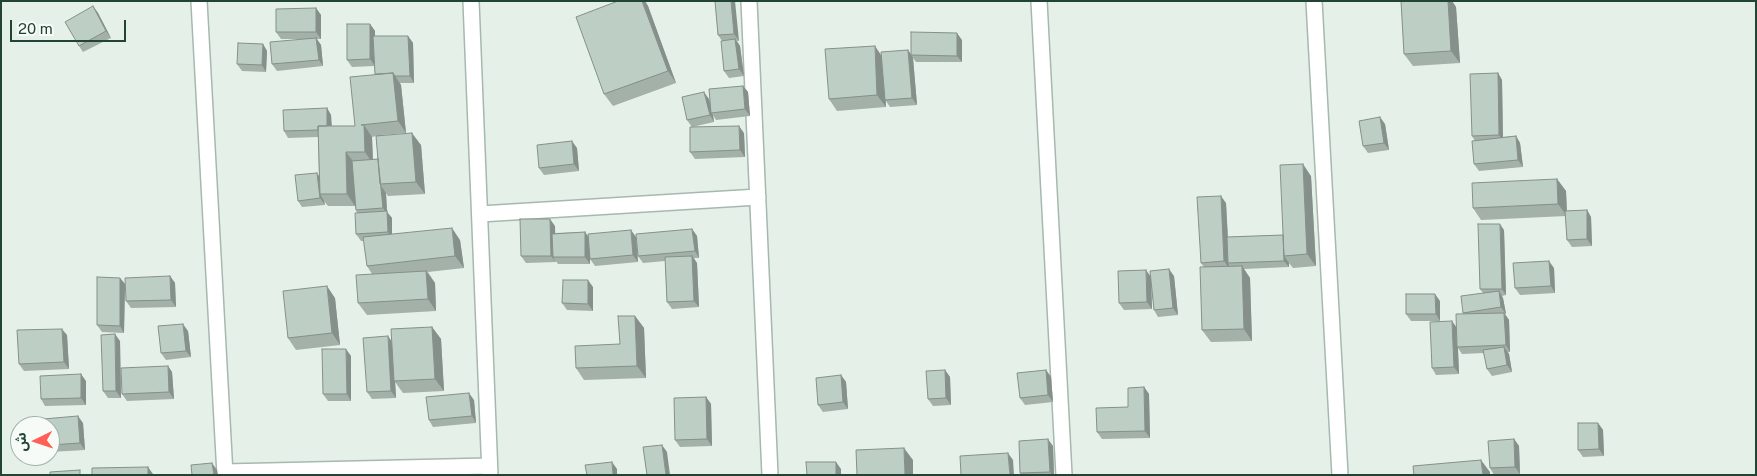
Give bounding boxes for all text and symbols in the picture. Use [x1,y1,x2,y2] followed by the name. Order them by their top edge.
[12,10,129,42] scale bar
[18,20,53,37] text: 20 m
[10,416,60,466] north arrow
[12,432,30,452] text: ش

